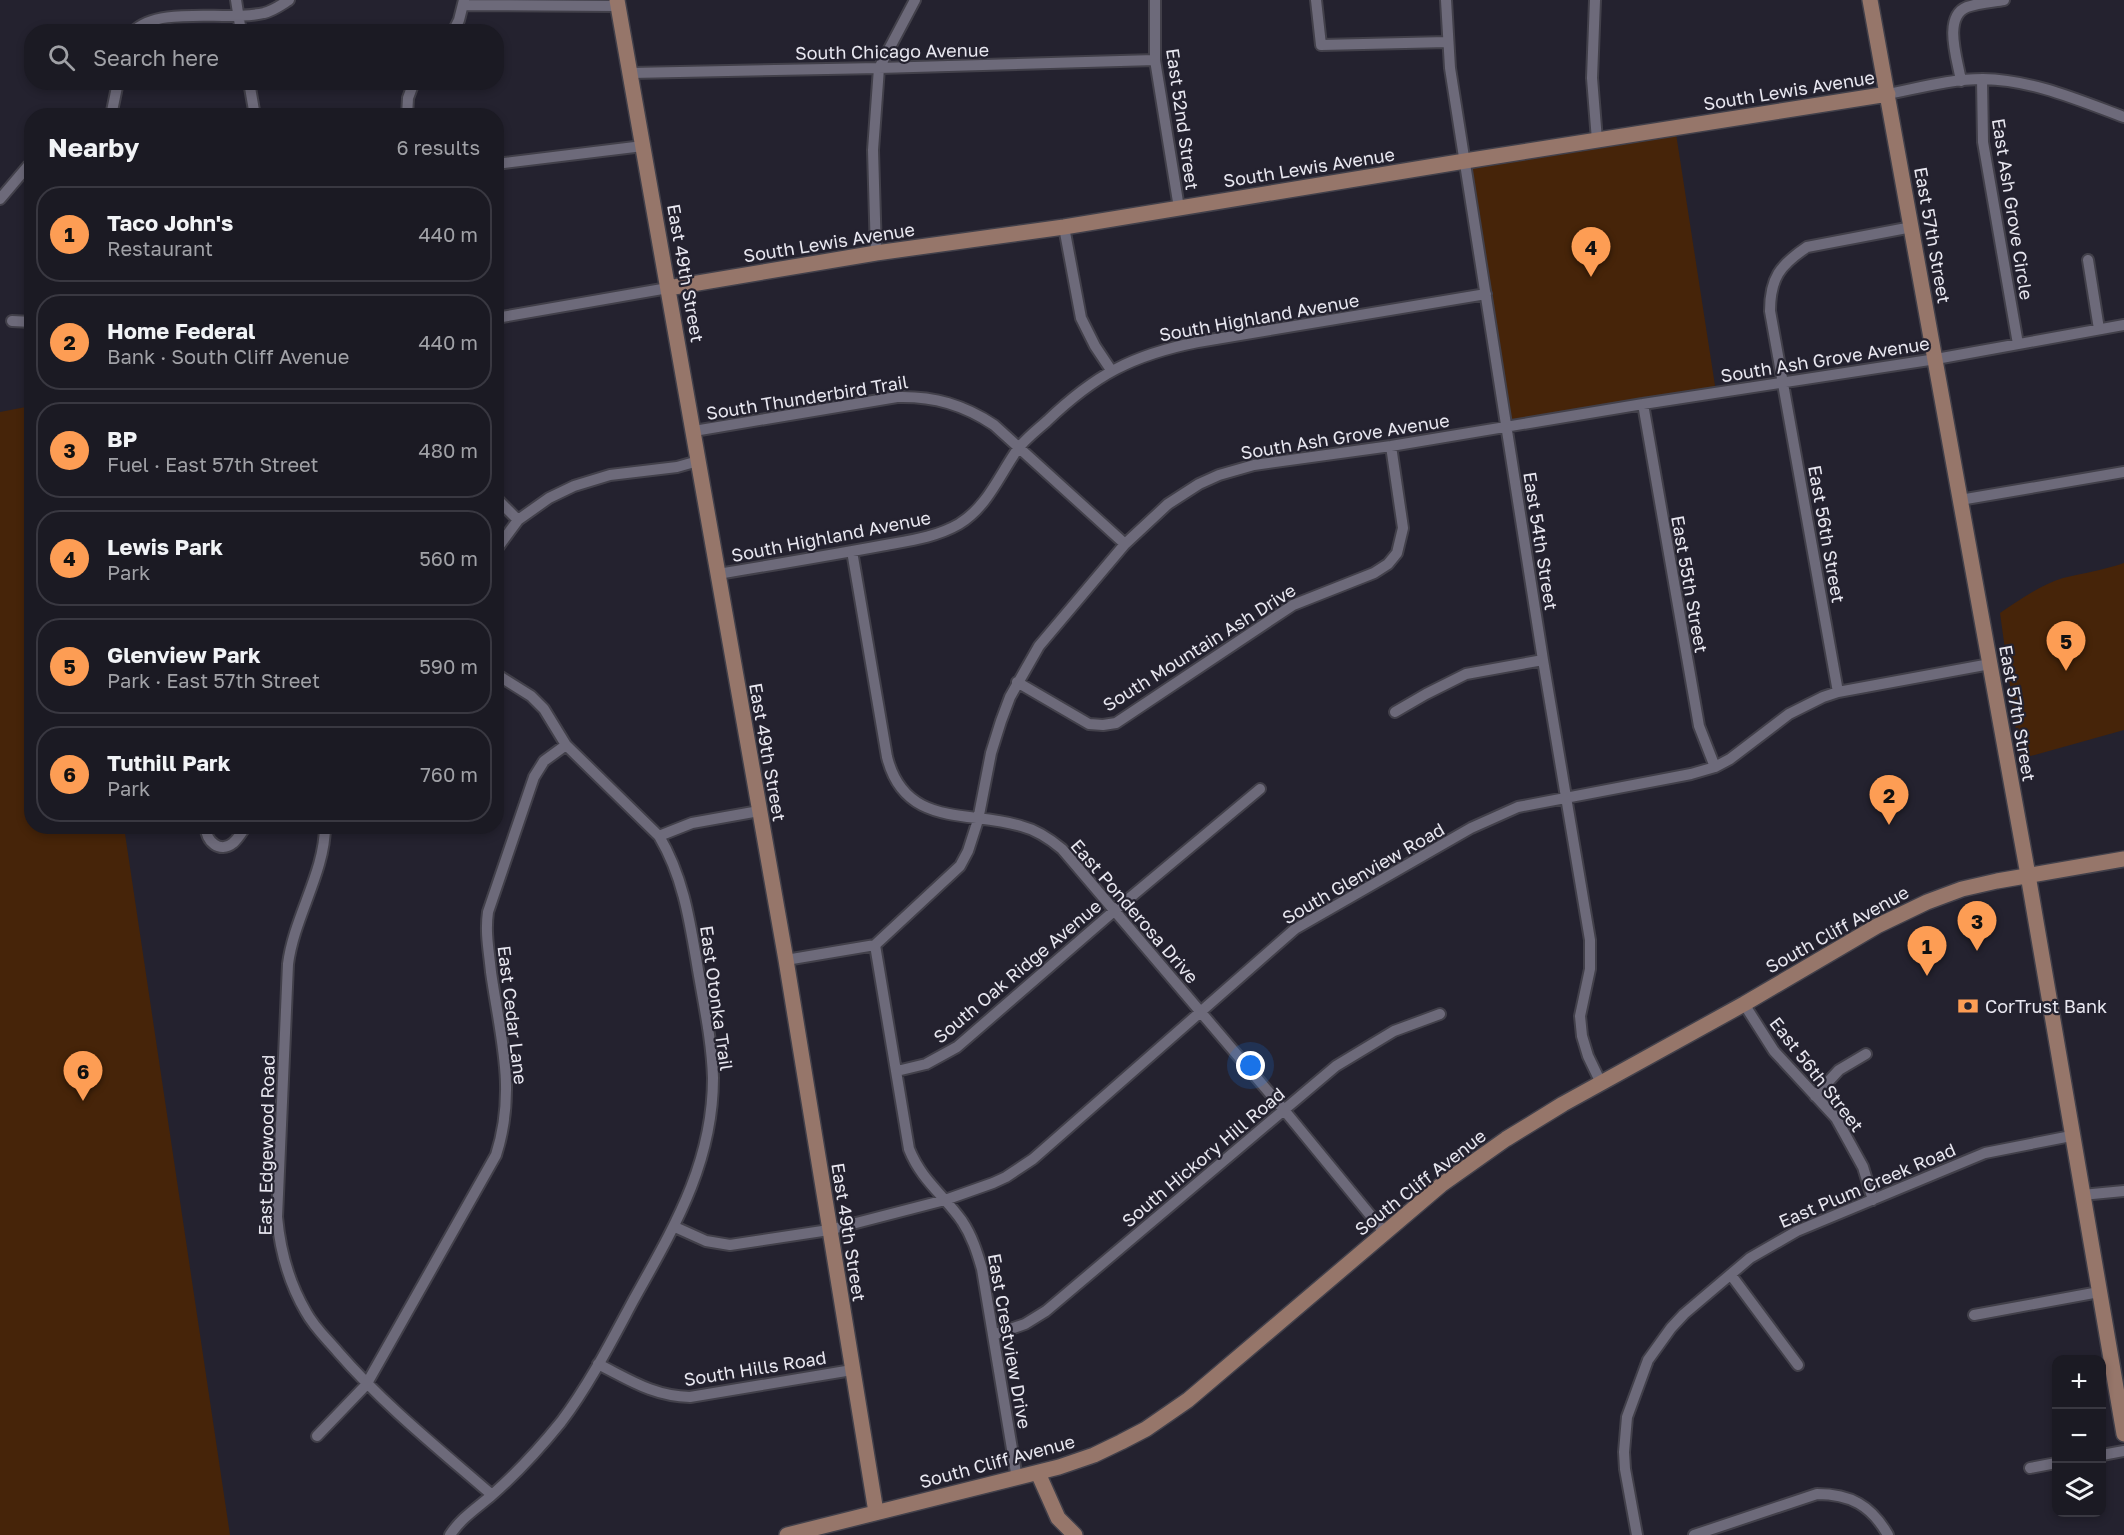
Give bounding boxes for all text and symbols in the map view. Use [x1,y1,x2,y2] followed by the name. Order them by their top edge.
[24,24,504,90] search box
[795,38,989,64] street label: South Chicago Avenue
[45,41,78,74] icon: search
[93,44,219,71] text: Search here
[1162,47,1204,191] street label: East 52nd Street
[1702,66,1876,114] street label: South Lewis Avenue
[1988,117,2038,301] street label: East Ash Grove Circle
[48,132,139,163] text: Nearby
[396,135,480,159] text: 6 results
[1222,143,1396,191] street label: South Lewis Avenue
[1910,165,1956,305] street label: East 57th Street
[663,202,709,344] street label: East 49th Street
[107,209,233,236] text: Taco John's
[742,218,916,266] street label: South Lewis Avenue
[64,222,75,246] text: 1
[419,222,478,246] text: 440 m
[1572,228,1610,277] pin: 4
[107,236,213,260] text: Restaurant
[1157,289,1361,345] street label: South Highland Avenue
[107,317,255,344] text: Home Federal
[63,330,76,354] text: 2
[419,330,478,354] text: 440 m
[1719,332,1931,386] street label: South Ash Grove Avenue
[107,344,349,368] text: Bank · South Cliff Avenue
[704,370,910,424] street label: South Thunderbird Trail
[1239,409,1451,463] street label: South Ash Grove Avenue
[107,425,137,452] text: BP
[63,438,76,462] text: 3
[419,438,478,462] text: 480 m
[107,452,319,476] text: Fuel · East 57th Street
[1804,463,1850,605] street label: East 56th Street
[1519,470,1563,612] street label: East 54th Street
[729,506,933,566] street label: South Highland Avenue
[1667,514,1713,654] street label: East 55th Street
[107,533,223,560] text: Lewis Park
[63,546,76,570] text: 4
[419,546,478,570] text: 560 m
[107,560,150,584] text: Park
[1098,578,1300,716] street label: South Mountain Ash Drive
[2046,622,2086,671] pin: 5
[107,641,261,668] text: Glenview Park
[1995,643,2041,783] street label: East 57th Street
[63,654,76,678] text: 5
[419,654,478,678] text: 590 m
[107,668,320,692] text: Park · East 57th Street
[745,681,791,823] street label: East 49th Street
[107,749,230,776] text: Tuthill Park
[63,762,76,786] text: 6
[420,762,478,786] text: 760 m
[107,776,150,800] text: Park
[1870,776,1908,825] pin: 2
[1278,818,1448,928] street label: South Glenview Road
[1066,834,1204,988] street label: East Ponderosa Drive
[1762,881,1912,977] street label: South Cliff Avenue
[929,894,1105,1048] street label: South Oak Ridge Avenue
[1958,902,1996,951] pin: 3
[696,924,738,1072] street label: East Otonka Trail
[1908,926,1946,976] pin: 1
[494,944,532,1086] street label: East Cedar Lane
[1956,994,1980,1018] bank icon: CorTrust Bank
[1985,995,2107,1017] place label: CorTrust Bank
[1765,1012,1869,1136] street label: East 56th Street
[1236,1051,1265,1080] your location
[64,1052,103,1101] pin: 6
[253,1054,279,1236] street label: East Edgewood Road
[1117,1082,1289,1232] street label: South Hickory Hill Road
[1350,1124,1490,1240] street label: South Cliff Avenue
[1775,1138,1959,1232] street label: East Plum Creek Road
[827,1161,871,1303] street label: East 49th Street
[984,1252,1036,1430] street label: East Crestview Drive
[682,1346,828,1390] street label: South Hills Road
[2052,1355,2106,1517] map controls
[2052,1355,2106,1409] button: +
[2052,1409,2106,1463] button: −
[917,1430,1077,1492] street label: South Cliff Avenue
[2052,1463,2106,1517] button: layers

